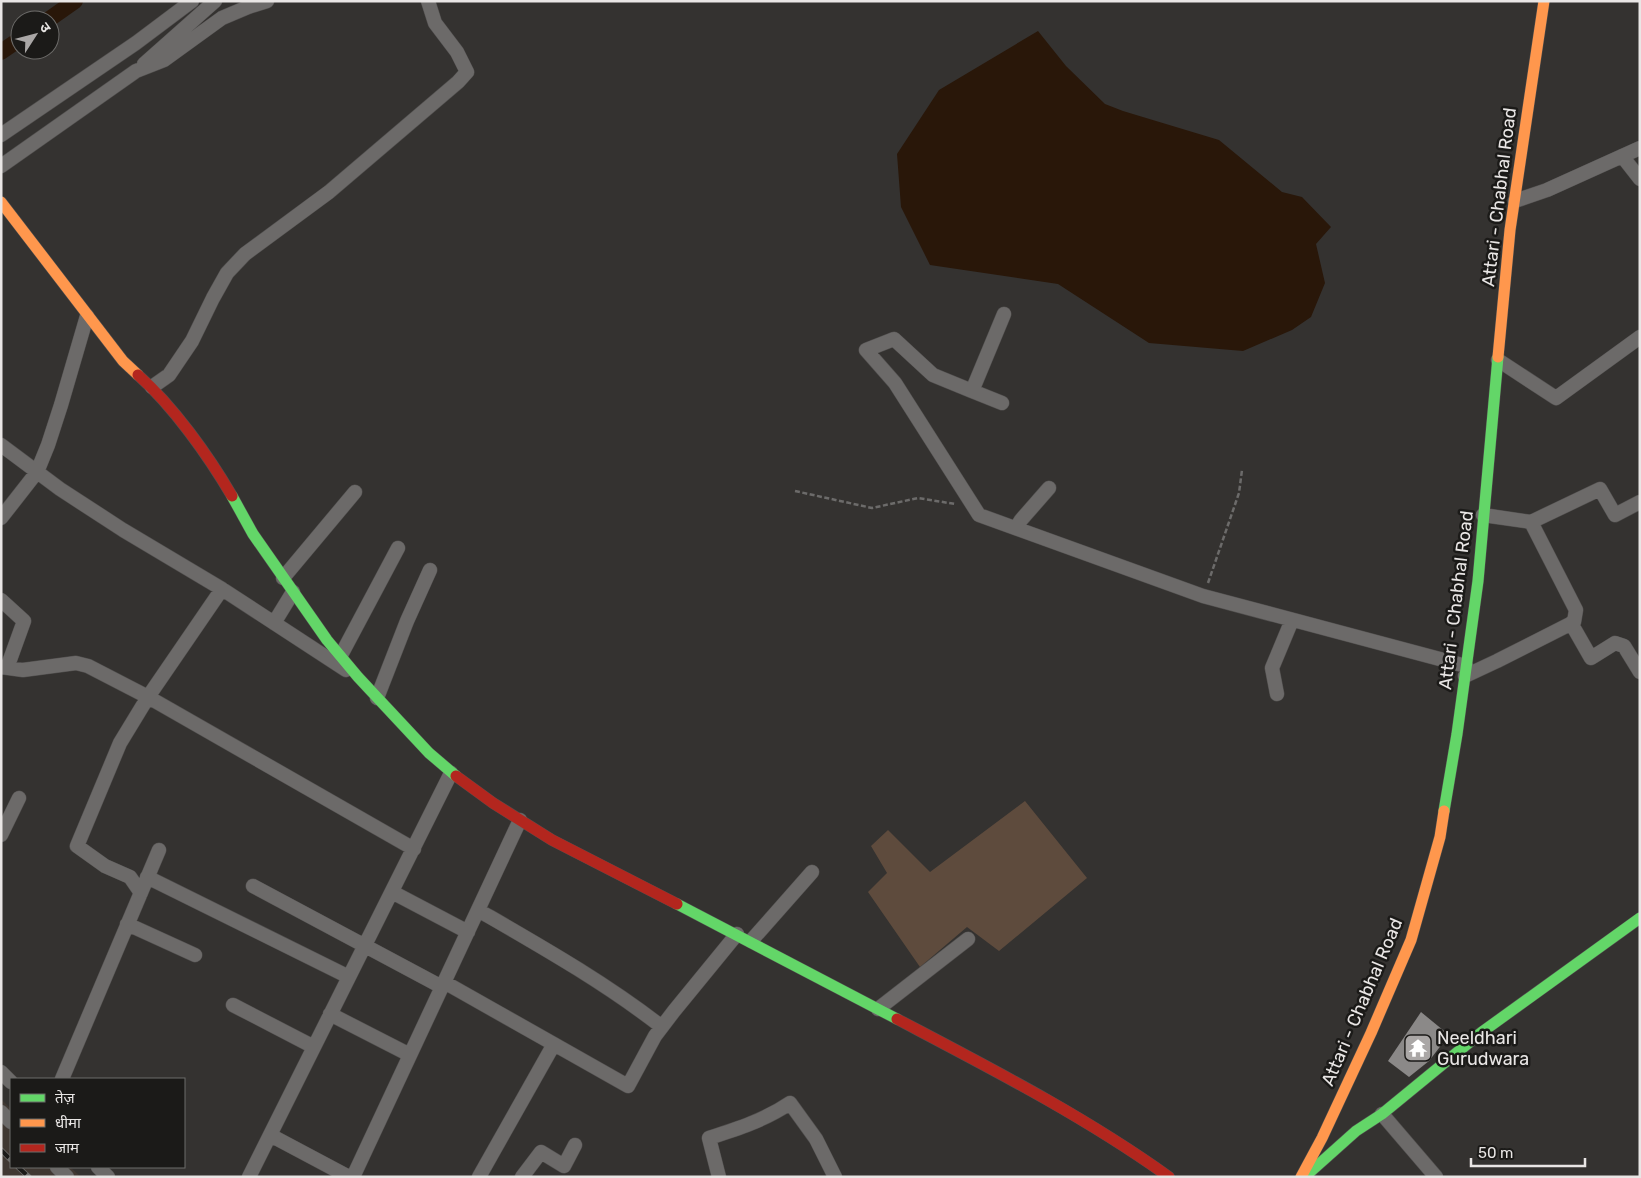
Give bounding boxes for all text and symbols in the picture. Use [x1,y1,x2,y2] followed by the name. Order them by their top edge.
[10,10,60,60] north arrow
[36,19,55,37] text: उ
[1477,106,1521,288] street label: Attari - Chabhal Road
[1434,509,1478,691] street label: Attari - Chabhal Road
[1317,915,1407,1089] street label: Attari - Chabhal Road
[1437,1027,1529,1070] place label: Neeldhari Gurudwara
[1403,1033,1433,1063] temple icon: Neeldhari Gurudwara
[10,1078,185,1168] legend
[55,1089,76,1107] text: तेज़
[55,1114,82,1132] text: धीमा
[1471,1136,1585,1168] scale bar
[55,1139,80,1157] text: जाम
[1478,1144,1513,1162] text: 50 m

